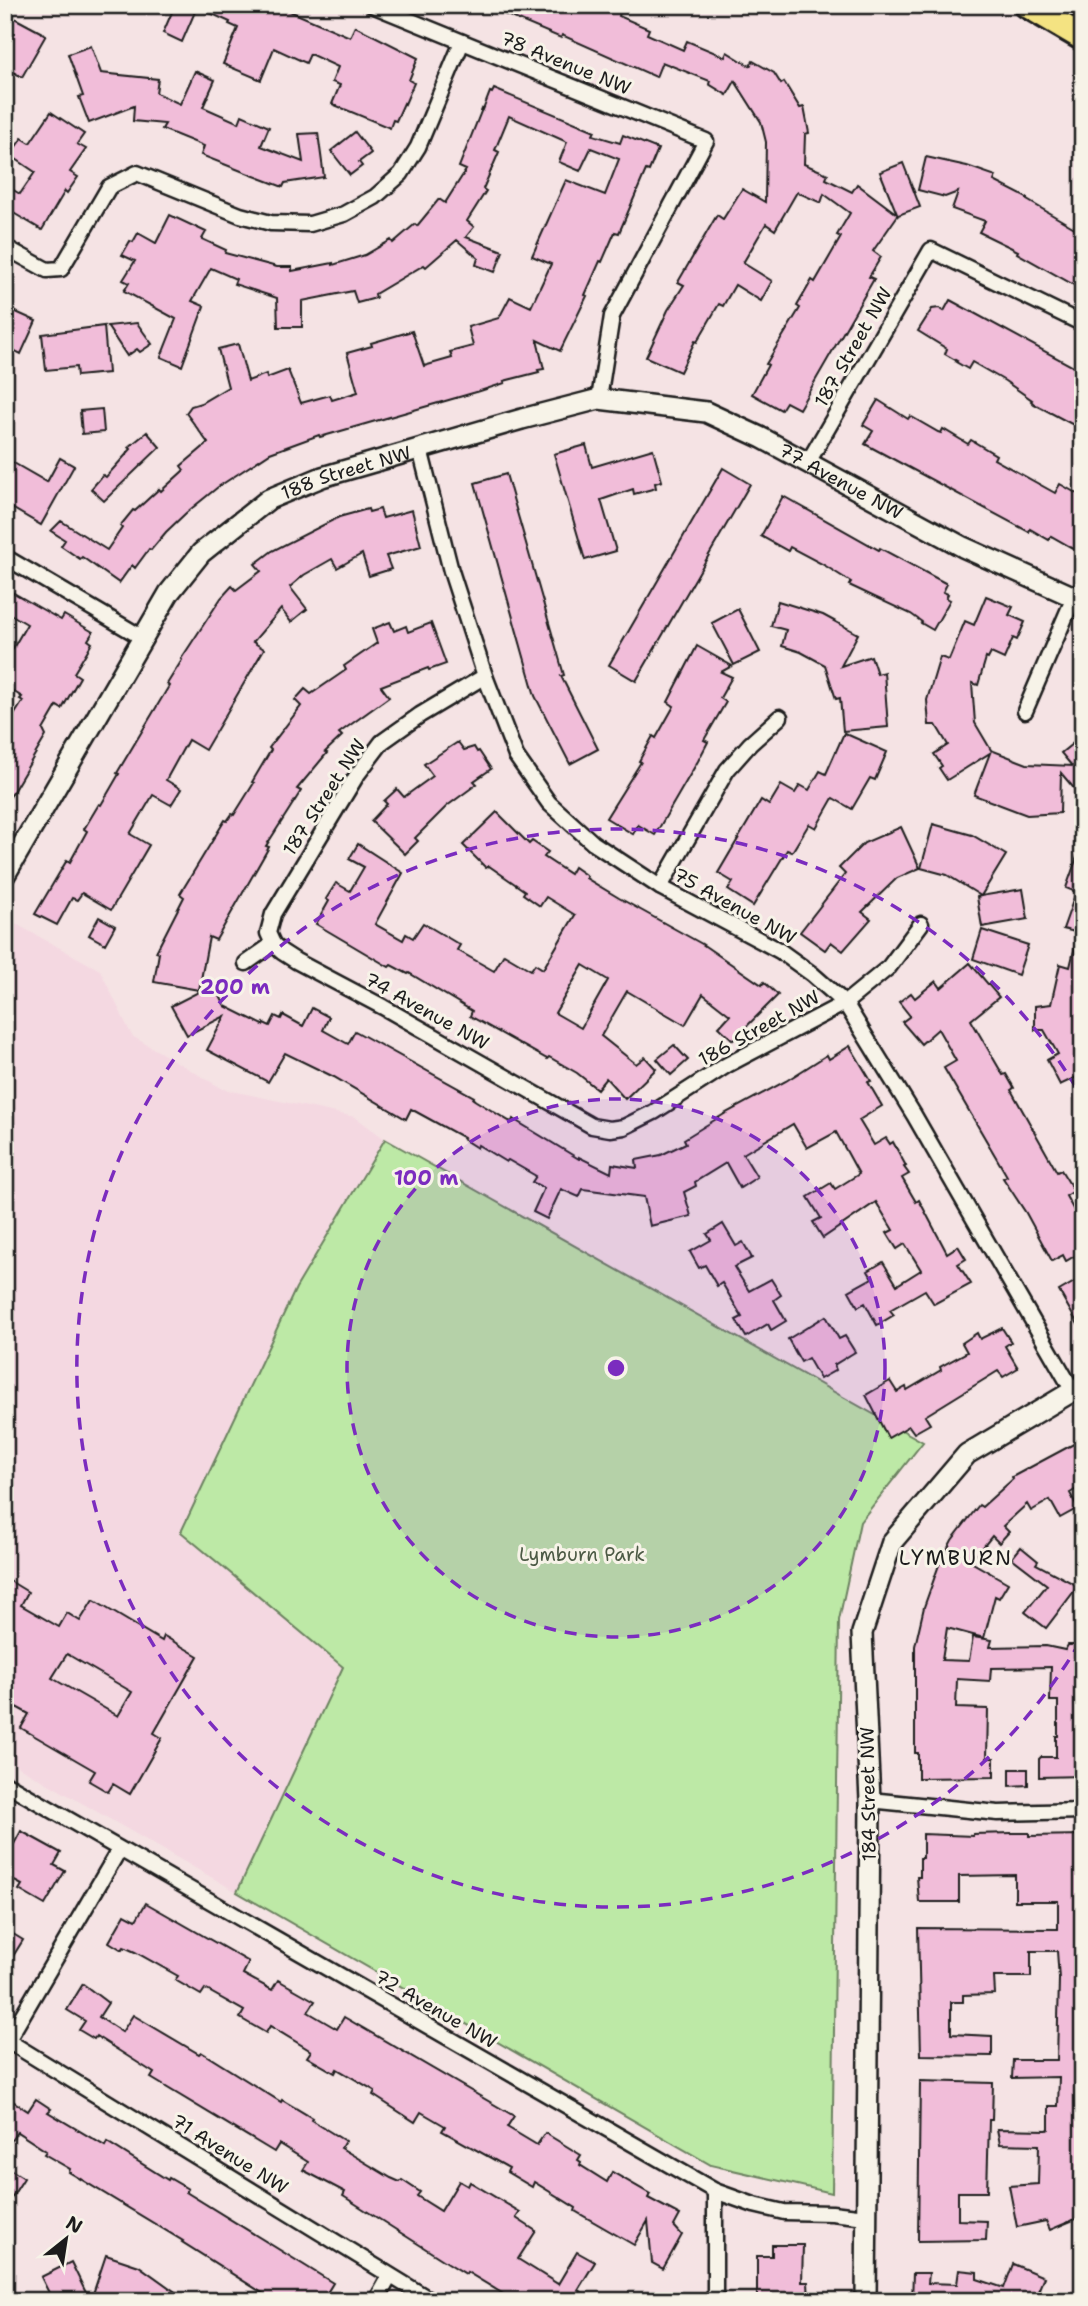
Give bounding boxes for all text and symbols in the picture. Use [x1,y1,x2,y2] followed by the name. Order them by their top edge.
[497,25,635,101] street label: 78 Avenue NW
[809,282,897,412] street label: 187 Street NW
[774,437,908,525] street label: 77 Avenue NW
[277,439,414,505] street label: 188 Street NW
[277,734,371,860] street label: 187 Street NW
[669,862,801,950] street label: 75 Avenue NW
[360,967,494,1055] street label: 74 Avenue NW
[200,973,270,1001] text: 200 m
[694,984,824,1072] street label: 186 Street NW
[394,1164,458,1192] text: 100 m
[604,1356,628,1380] centre of rings
[519,1542,645,1567] park label: Lymburn Park
[899,1544,1013,1572] district label: LYMBURN
[854,1726,882,1862] street label: 184 Street NW
[370,1964,502,2054] street label: 72 Avenue NW
[167,2108,293,2200] street label: 71 Avenue NW
[32,2204,102,2274] north arrow
[61,2210,87,2239] text: N

